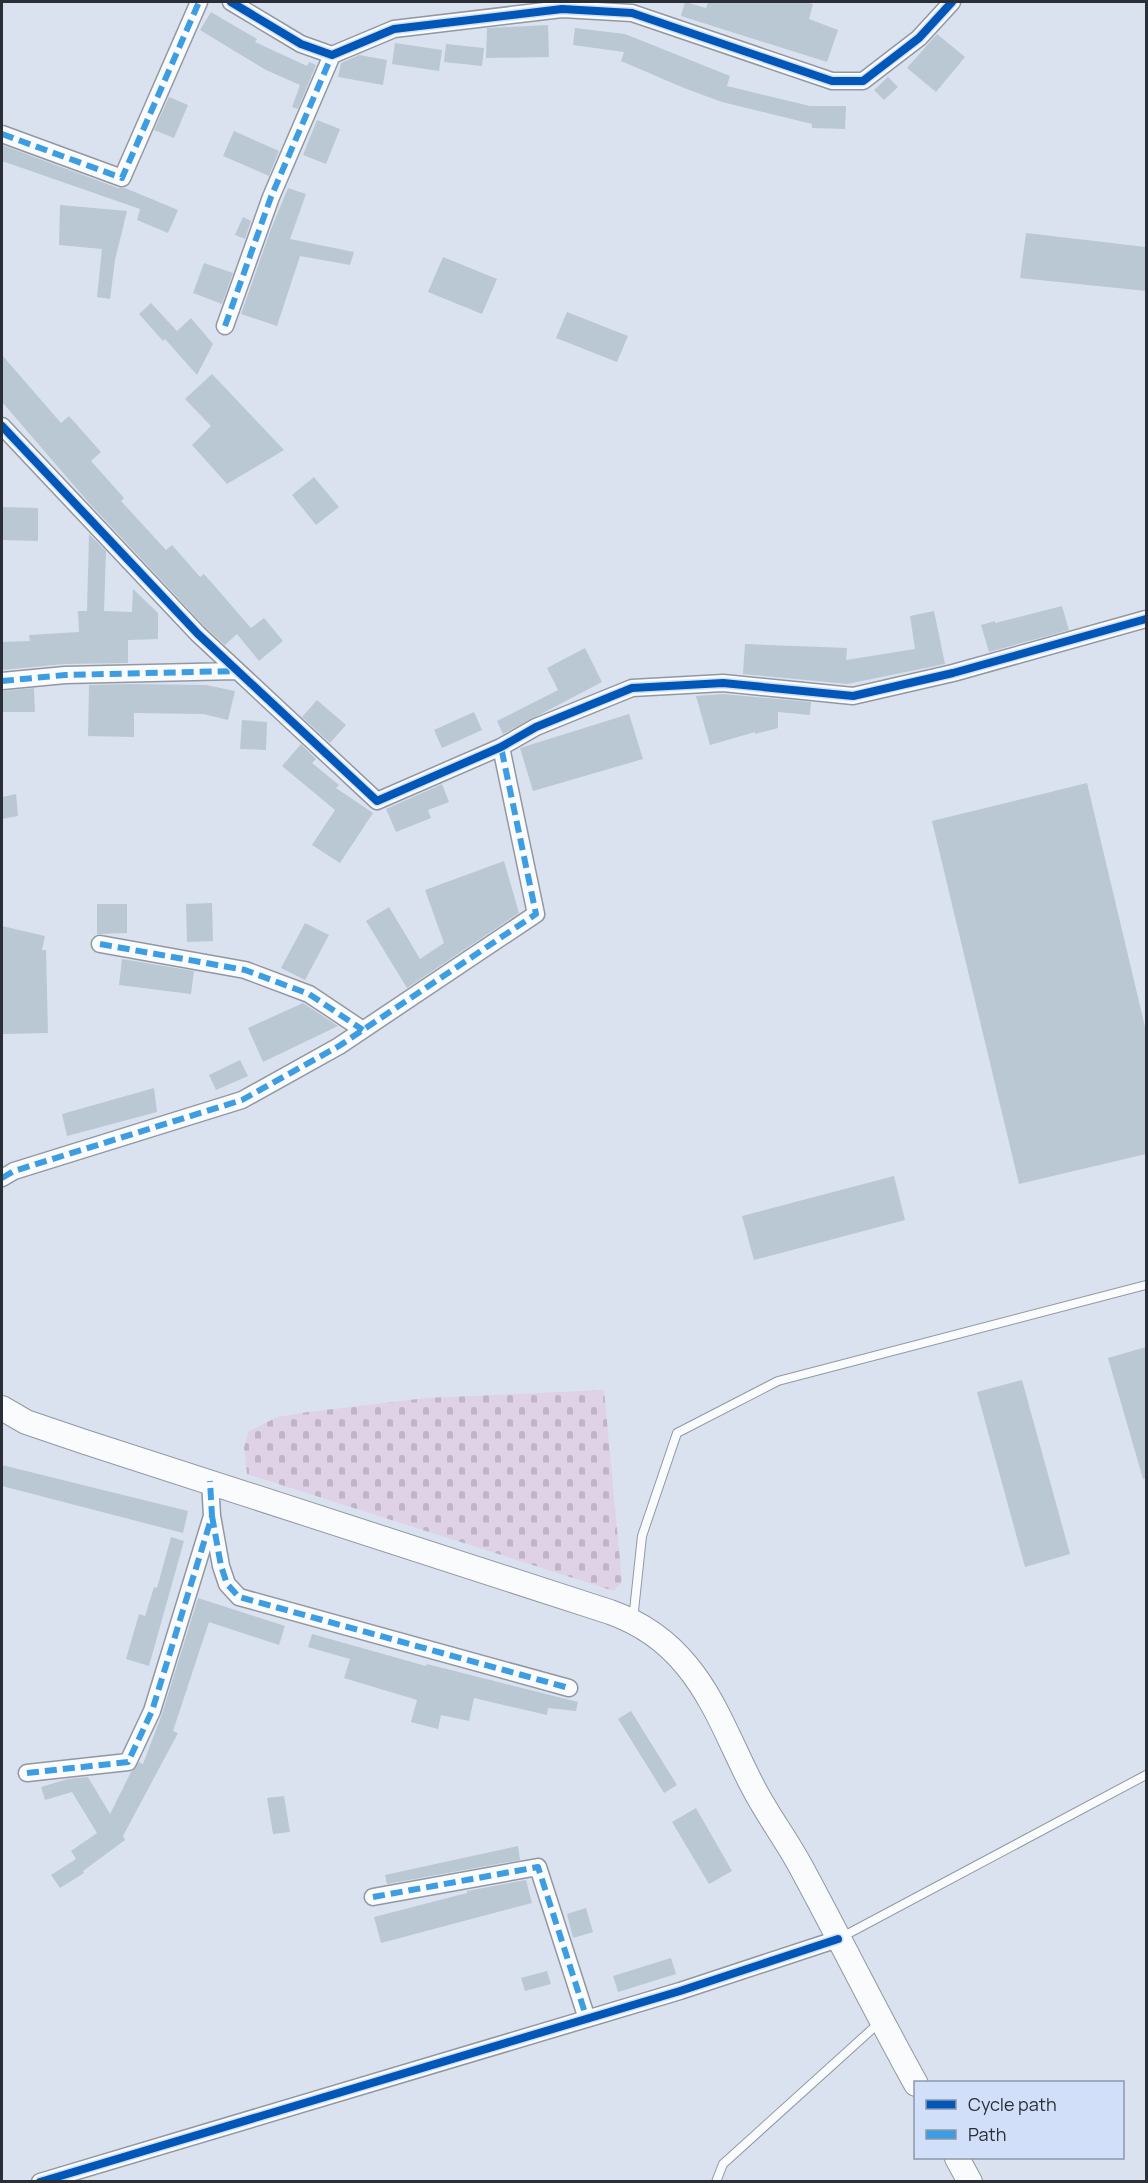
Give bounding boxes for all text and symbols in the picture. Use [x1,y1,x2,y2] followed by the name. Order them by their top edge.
[914,2081,1124,2159] legend
[968,2092,1057,2116] text: Cycle path
[968,2122,1006,2146] text: Path

